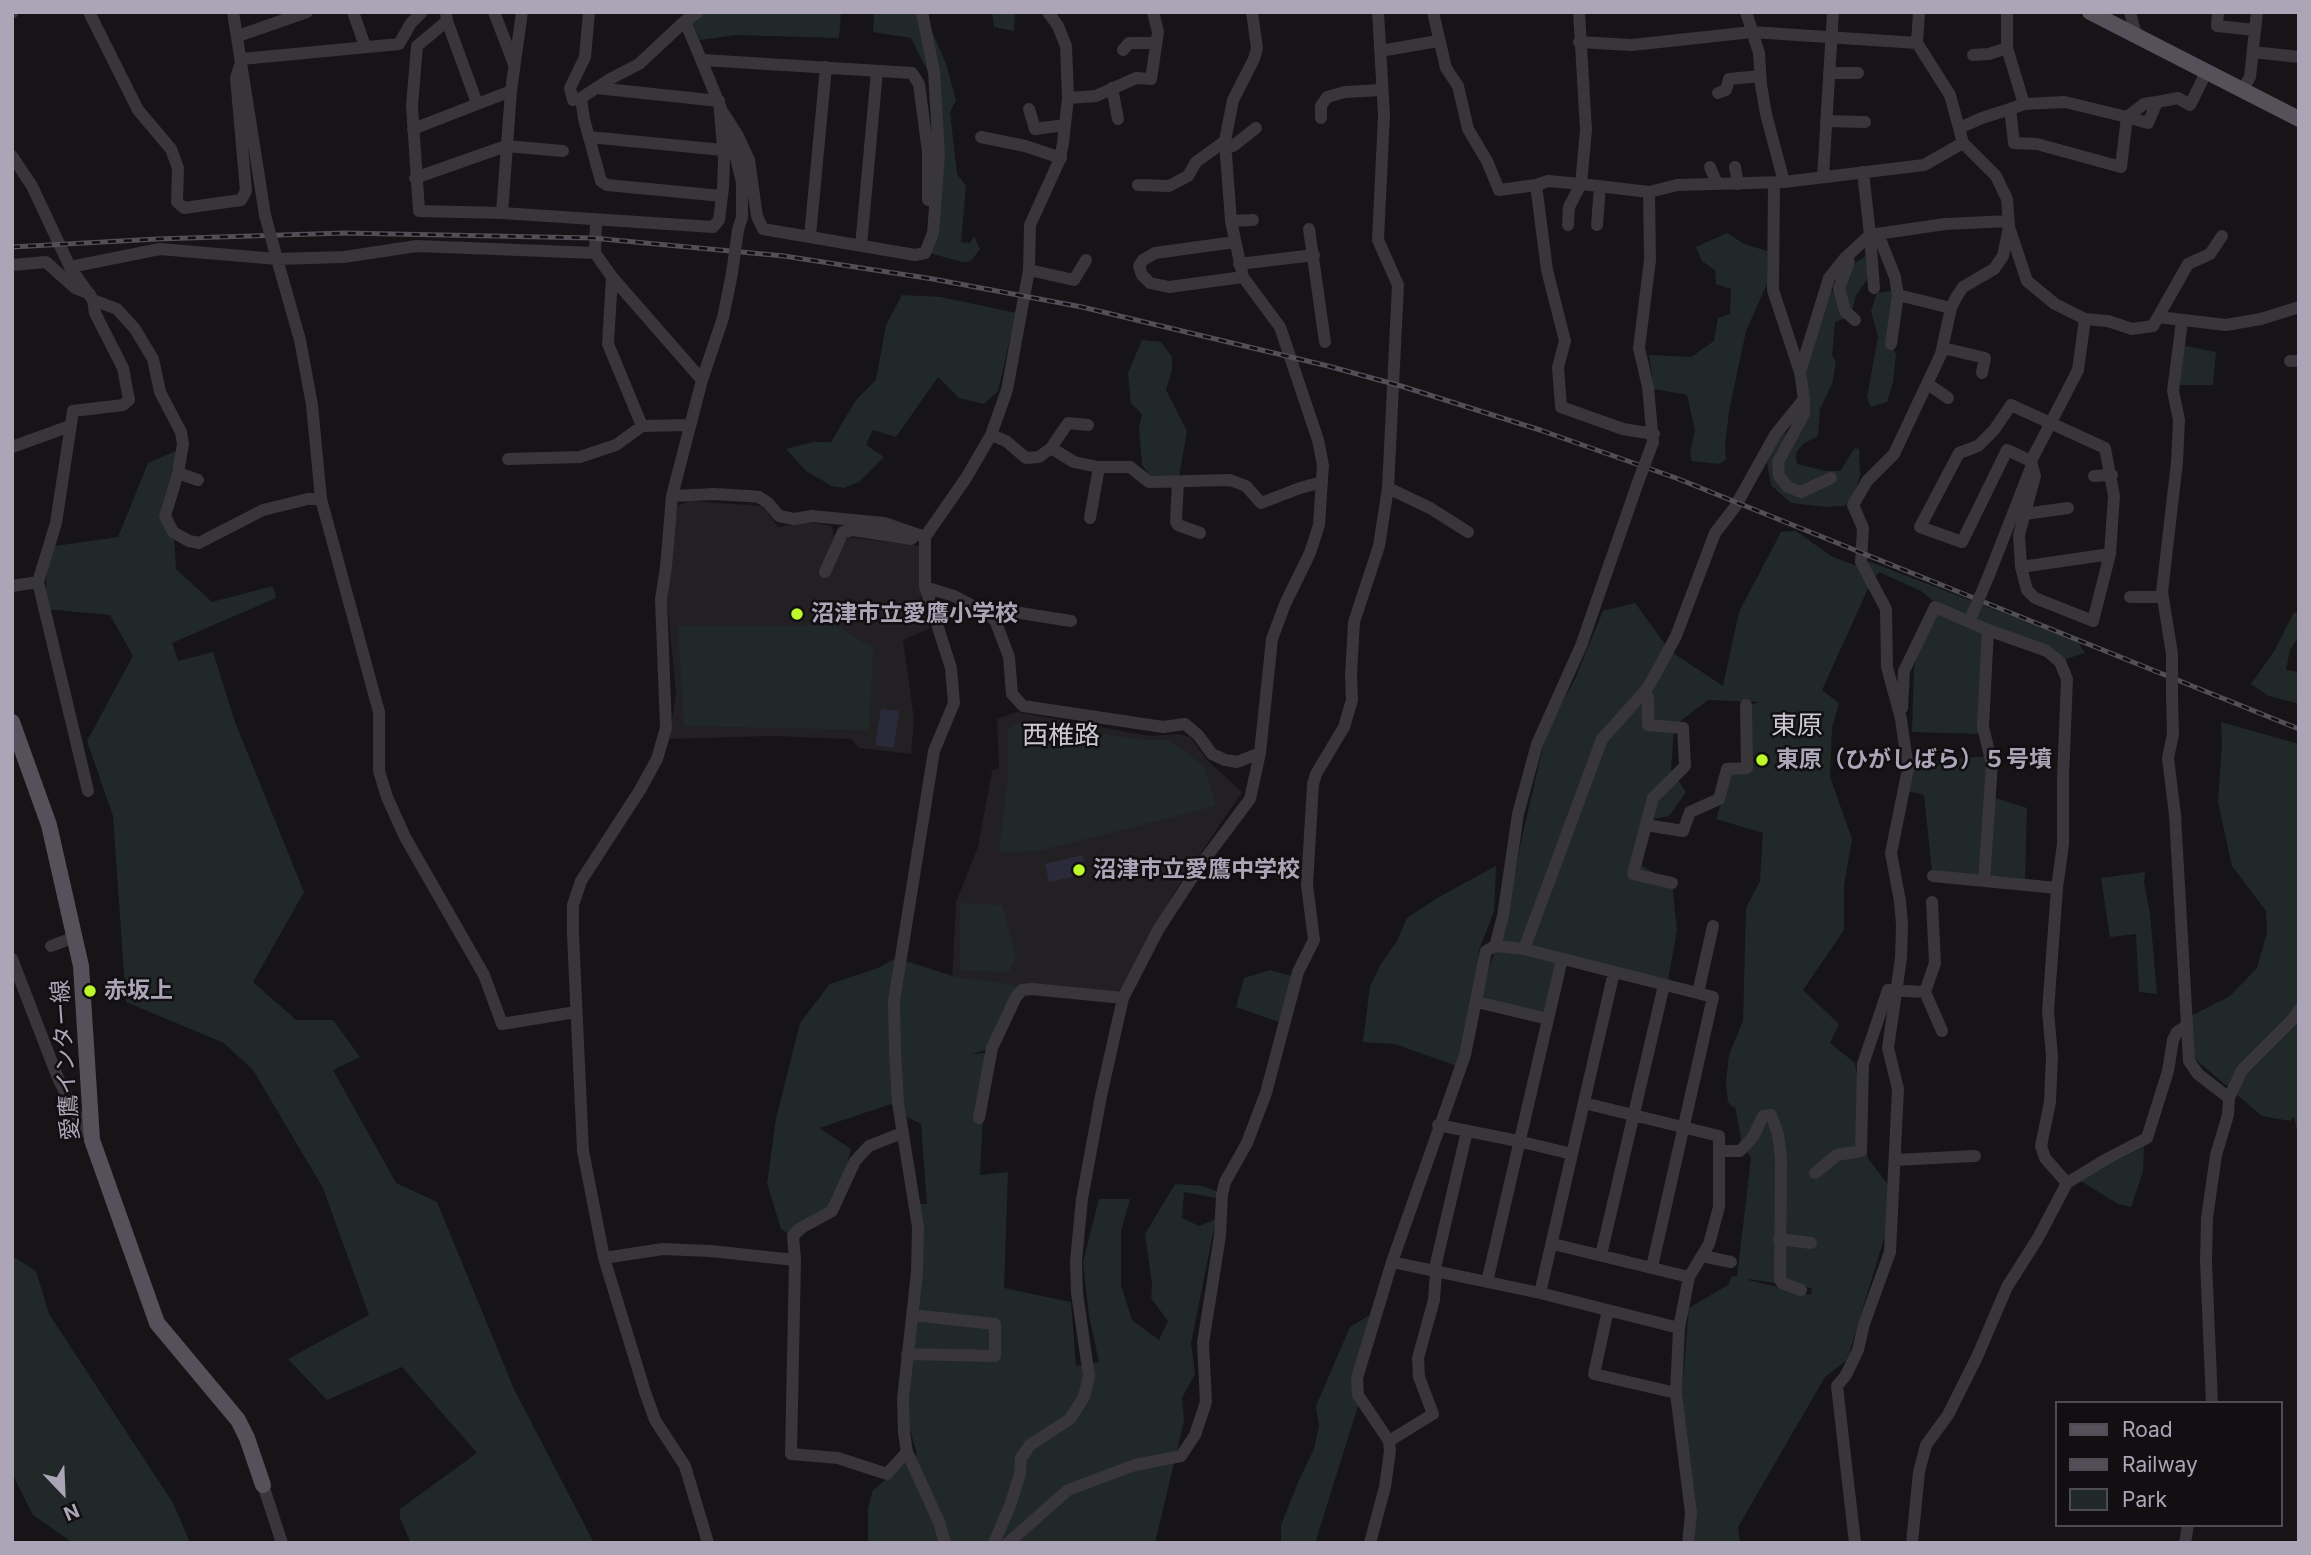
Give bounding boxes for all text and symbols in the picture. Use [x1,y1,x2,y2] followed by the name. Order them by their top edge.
[811,600,1018,628] place label: 沼津市立愛鷹小学校
[789,606,805,622] marker: 沼津市立愛鷹小学校
[1771,710,1823,742] district label: 東原
[1022,720,1100,752] district label: 西椎路
[1776,746,2052,774] place label: 東原（ひがしばら）５号墳
[1754,752,1770,768] marker: 東原（ひがしばら）５号墳
[1093,856,1300,884] place label: 沼津市立愛鷹中学校
[1071,862,1087,878] marker: 沼津市立愛鷹中学校
[104,977,173,1005] place label: 赤坂上
[47,979,85,1141] street label: 愛鷹インター線
[82,983,98,999] marker: 赤坂上
[2056,1401,2283,1527] legend
[2122,1417,2173,1442] text: Road
[2122,1452,2198,1477] text: Railway
[28,1457,98,1527] north arrow
[2122,1487,2167,1512] text: Park
[60,1498,83,1525] text: N

